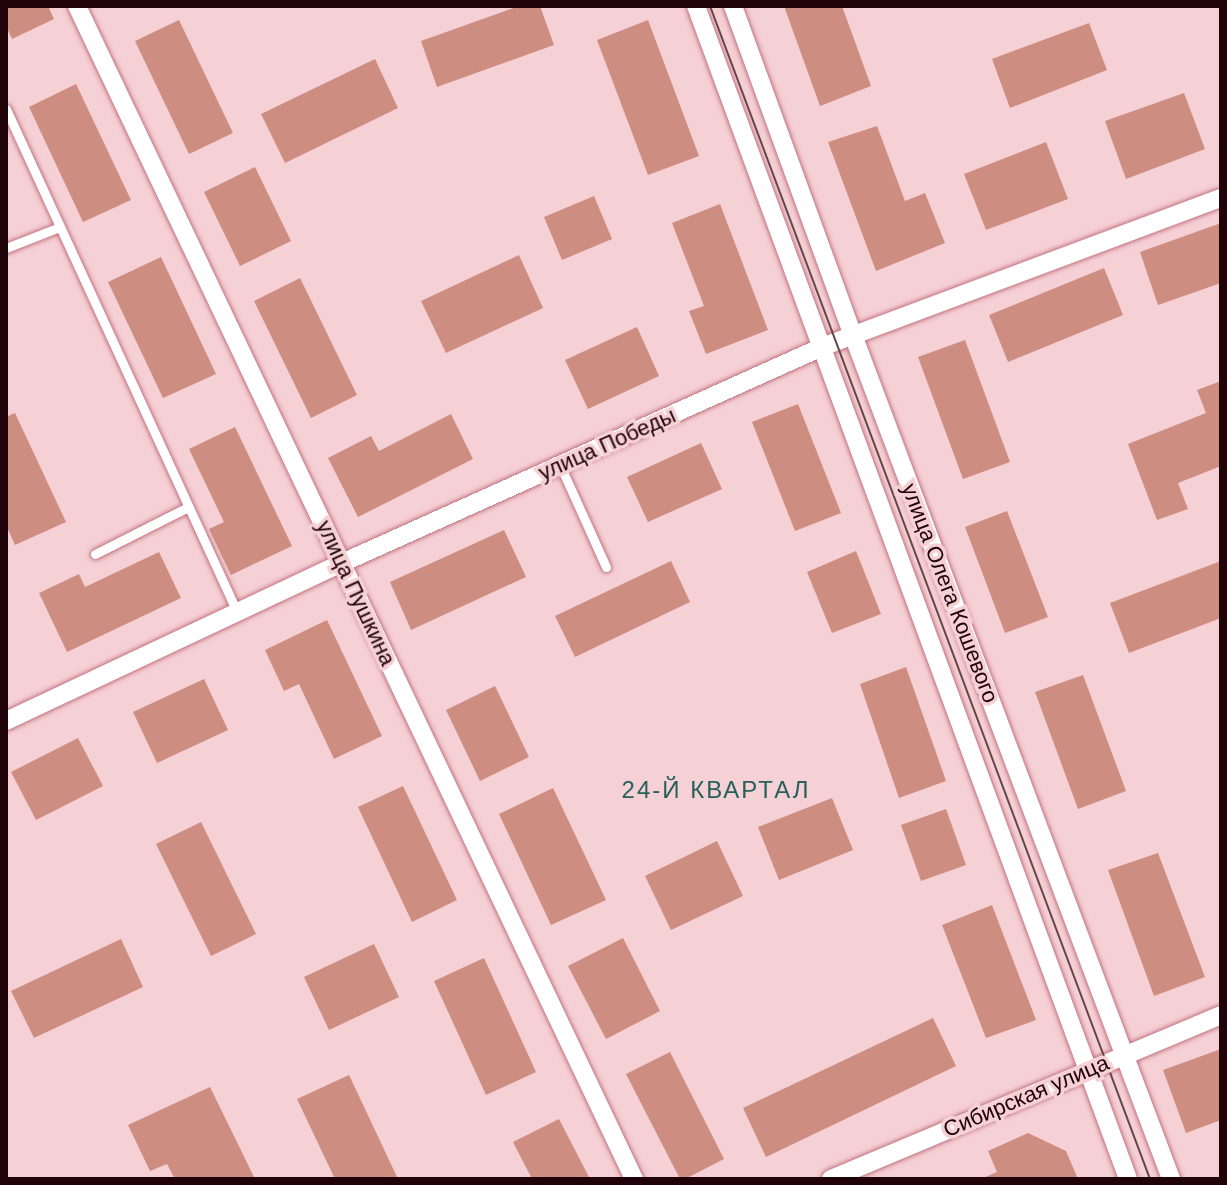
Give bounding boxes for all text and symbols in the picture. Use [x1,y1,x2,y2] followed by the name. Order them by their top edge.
[534,402,680,486] street label: улица Победы
[896,480,1004,706] street label: улица Олега Кошевого
[311,516,401,670] street label: улица Пушкина
[622,776,810,804] district label: 24-Й КВАРТАЛ
[939,1049,1113,1143] street label: Сибирская улица

